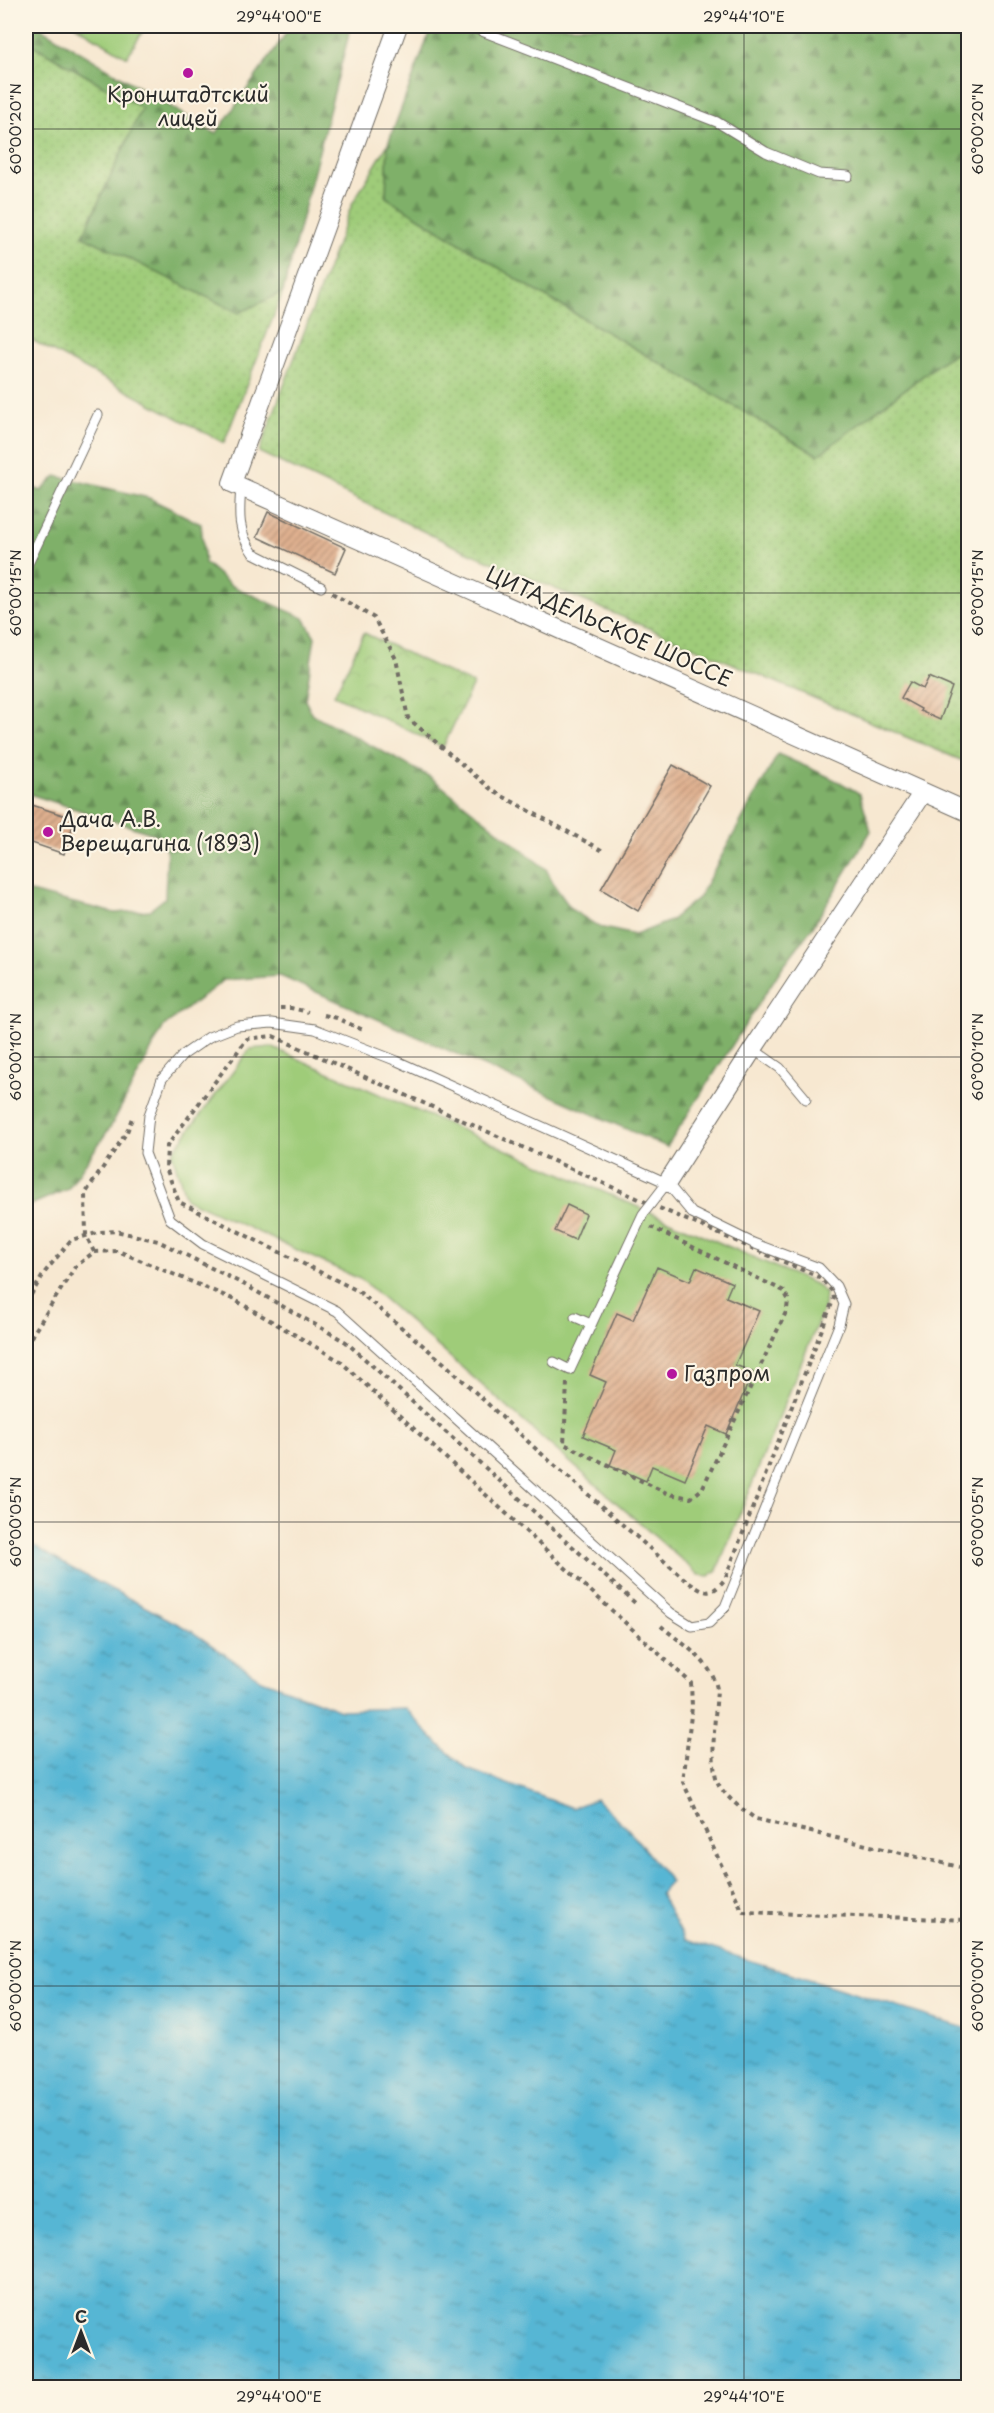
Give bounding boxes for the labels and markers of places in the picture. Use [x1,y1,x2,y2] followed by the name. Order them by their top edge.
[181,66,195,80] marker: Кронштадтский лицей
[107,77,269,133] place label: Кронштадтский лицей
[59,802,260,858] place label: Дача А.В. Верещагина (1893)
[41,825,55,839] marker: Дача А.В. Верещагина (1893)
[684,1356,770,1388] place label: Газпром
[665,1367,679,1381] marker: Газпром

